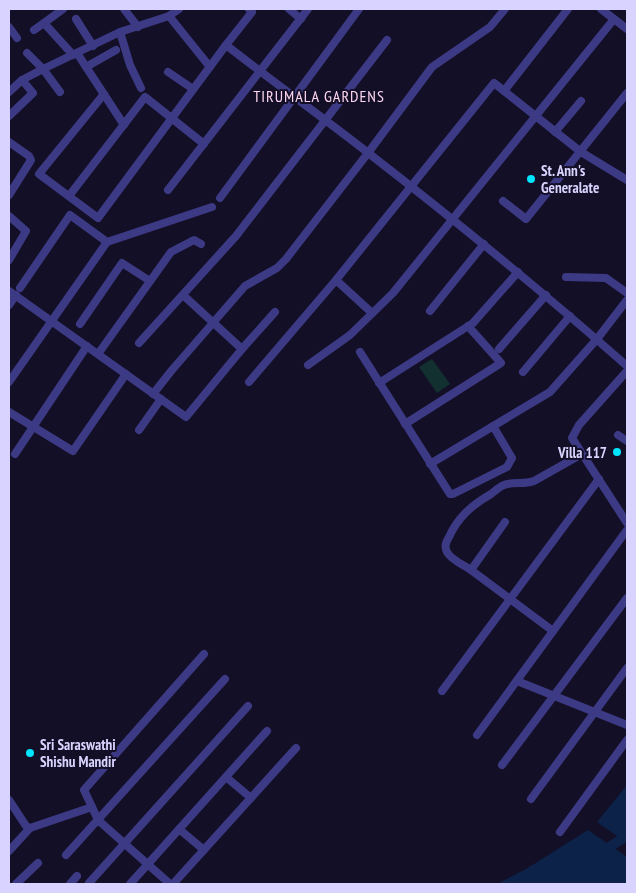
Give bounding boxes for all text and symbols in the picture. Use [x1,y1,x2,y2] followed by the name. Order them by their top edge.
[253,86,385,106] district label: TIRUMALA GARDENS
[541,161,599,197] place label: St. Ann's Generalate
[525,173,537,185] marker: St. Ann's Generalate
[557,443,607,462] place label: Villa 117
[611,446,623,458] marker: Villa 117
[40,735,116,771] place label: Sri Saraswathi Shishu Mandir
[24,747,36,759] marker: Sri Saraswathi Shishu Mandir

